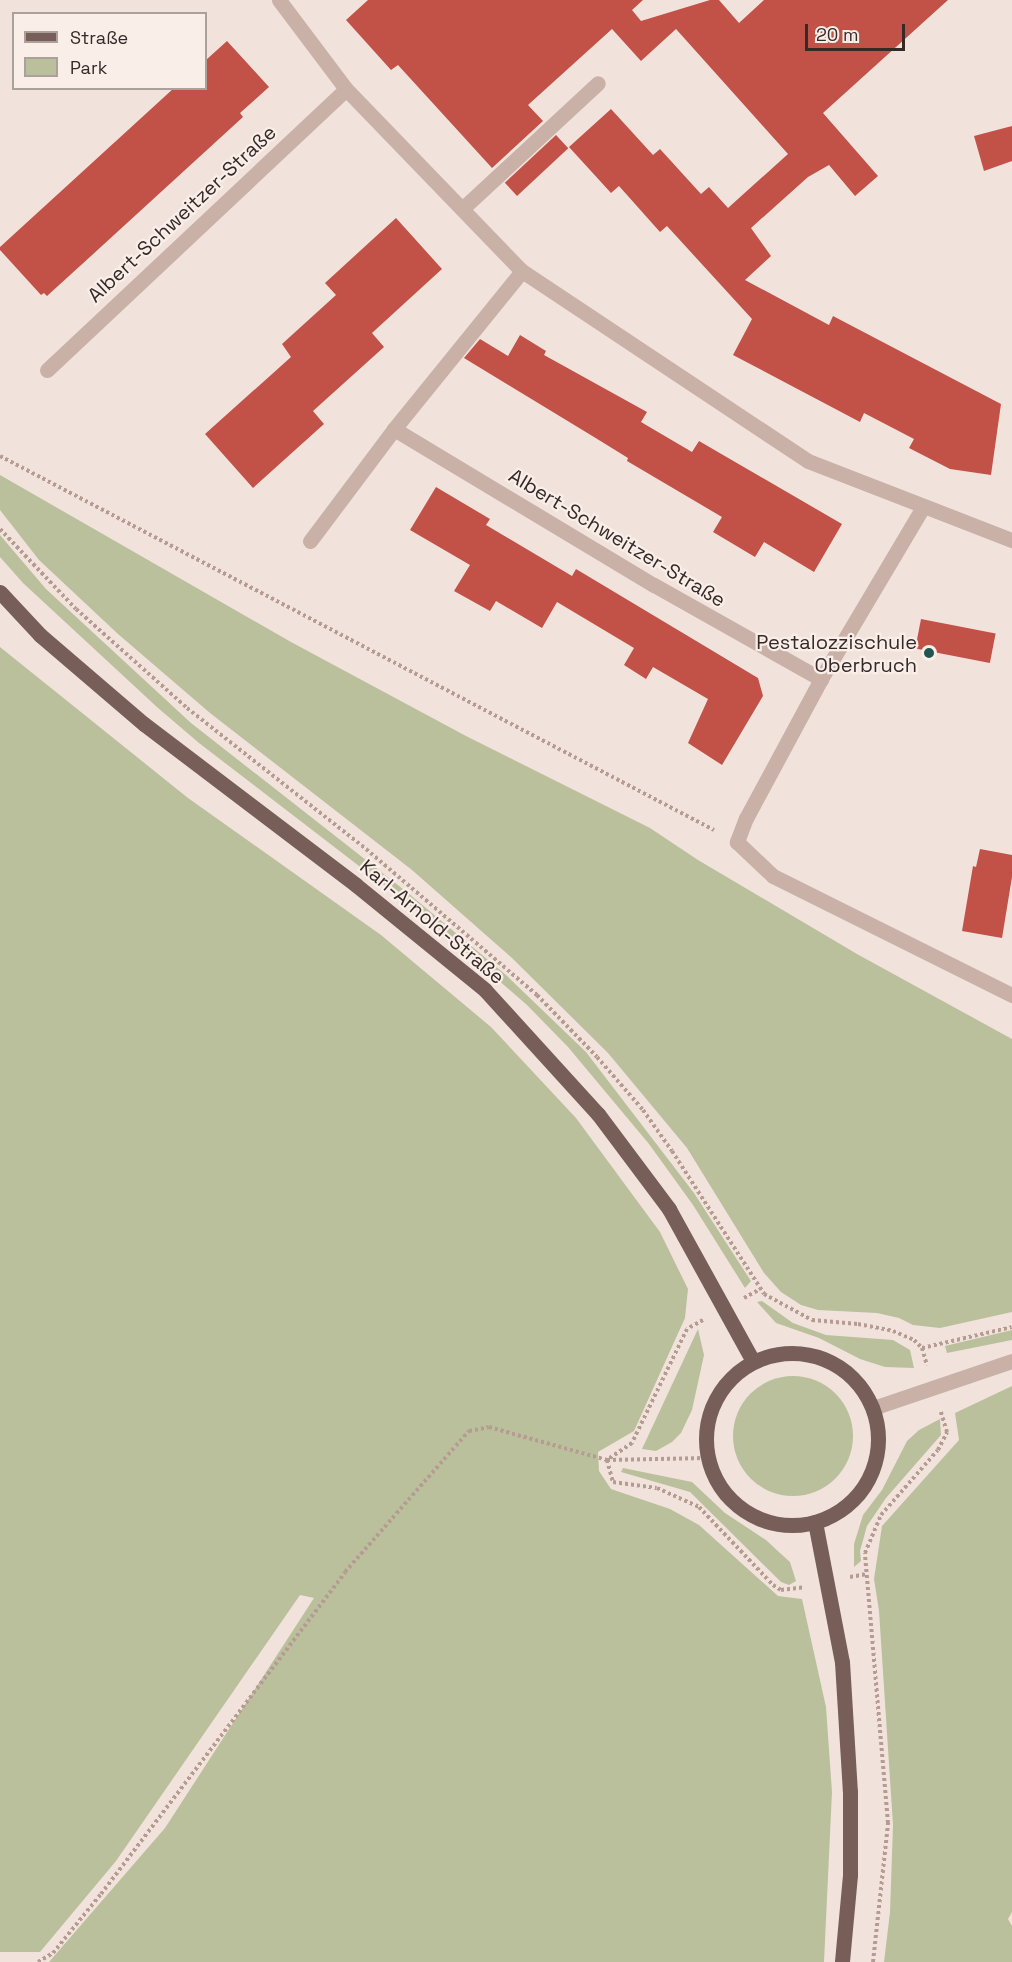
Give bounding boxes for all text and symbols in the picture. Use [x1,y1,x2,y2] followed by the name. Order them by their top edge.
[12,12,207,90] legend
[808,12,908,50] scale bar
[816,23,859,46] text: 20 m
[70,26,128,49] text: Straße
[70,56,107,79] text: Park
[83,120,281,308] street label: Albert-Schweitzer-Straße
[504,464,730,612] street label: Albert-Schweitzer-Straße
[756,630,917,677] place label: Pestalozzischule Oberbruch
[922,646,936,660] marker: Pestalozzischule Oberbruch
[355,855,509,989] street label: Karl-Arnold-Straße

